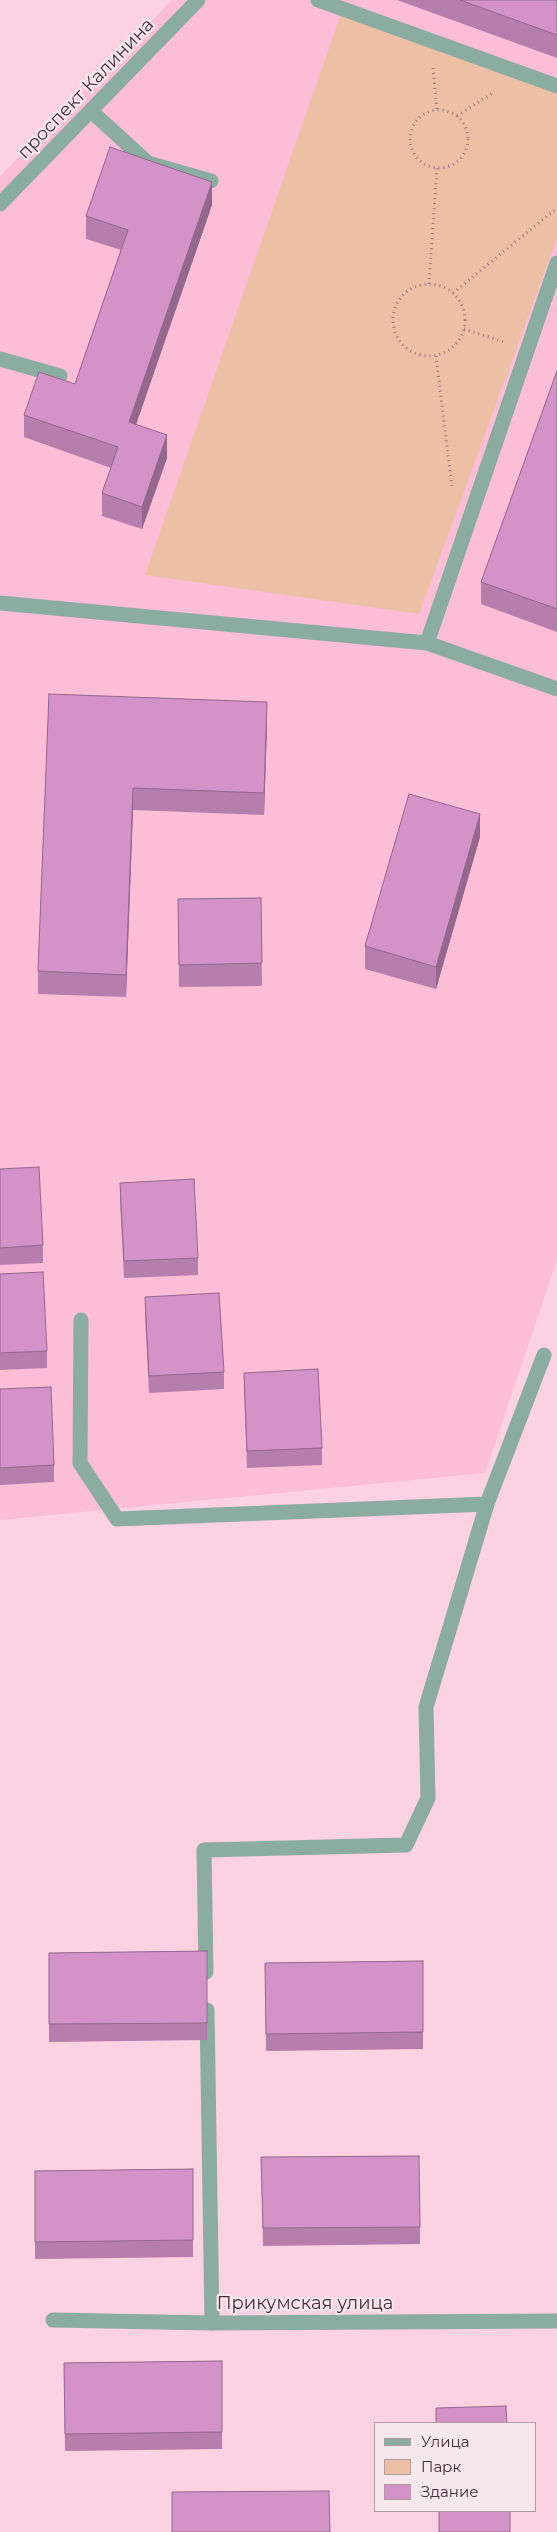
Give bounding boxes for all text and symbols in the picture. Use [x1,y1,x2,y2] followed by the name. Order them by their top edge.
[13,14,159,164] street label: проспект Калинина
[217,2293,393,2315] street label: Прикумская улица
[374,2422,537,2512] legend
[421,2432,469,2451] text: Улица
[421,2457,461,2476] text: Парк
[421,2482,479,2501] text: Здание

